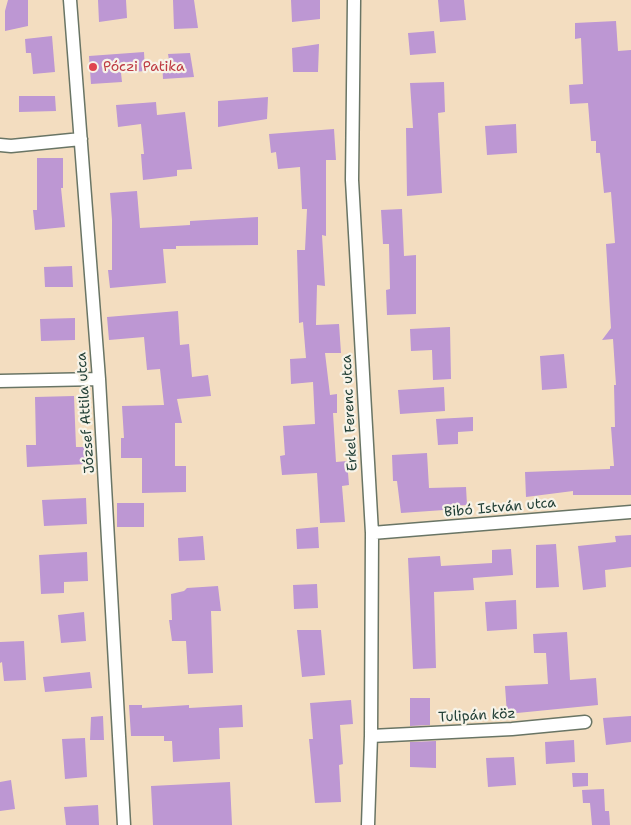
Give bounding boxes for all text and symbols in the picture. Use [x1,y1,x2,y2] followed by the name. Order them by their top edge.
[103,59,185,75] place label: Póczi Patika
[87,61,99,73] marker: Póczi Patika
[73,352,99,474] street label: József Attila utca
[339,354,361,472] street label: Erkel Ferenc utca
[443,495,557,521] street label: Bibó István utca
[438,706,516,726] street label: Tulipán köz

